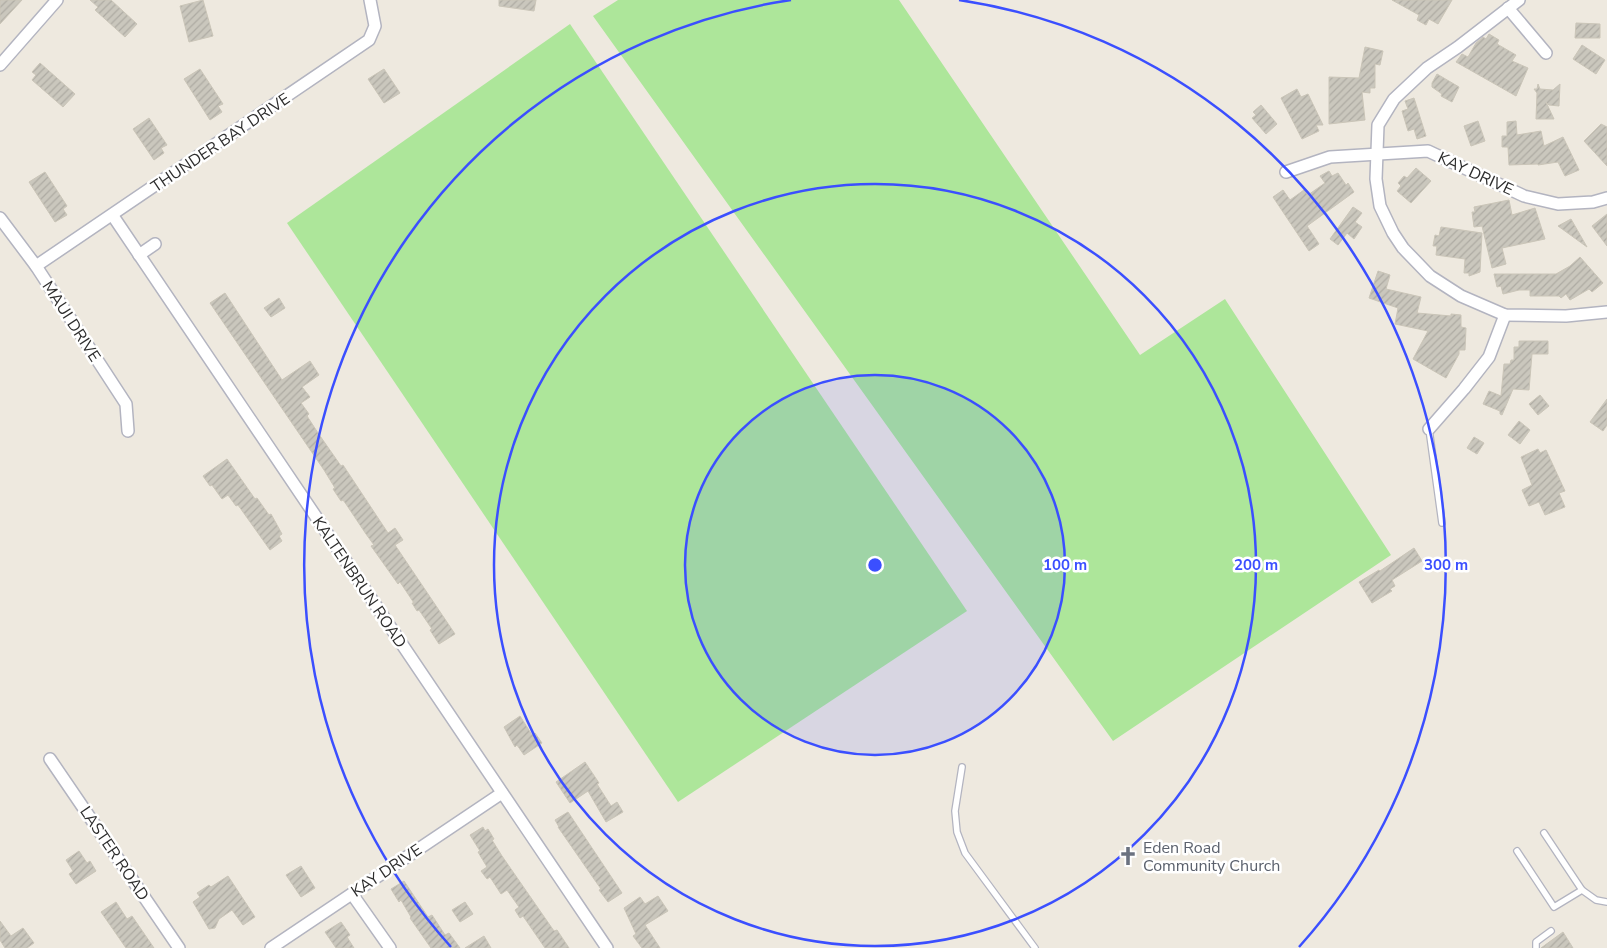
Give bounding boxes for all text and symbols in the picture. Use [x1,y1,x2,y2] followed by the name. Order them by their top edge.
[147,88,294,198] street label: THUNDER BAY DRIVE
[1434,147,1517,201] street label: KAY DRIVE
[37,277,105,366] street label: MAUI DRIVE
[307,513,411,653] street label: KALTENBRUN ROAD
[1043,555,1087,575] text: 100 m
[1234,555,1278,575] text: 200 m
[1424,555,1468,575] text: 300 m
[866,556,884,574] centre of rings
[74,802,154,905] street label: LASTER ROAD
[1143,837,1280,877] place label: Eden Road Community Church
[347,839,426,903] street label: KAY DRIVE
[1117,845,1139,867] church icon: Eden Road Community Church

